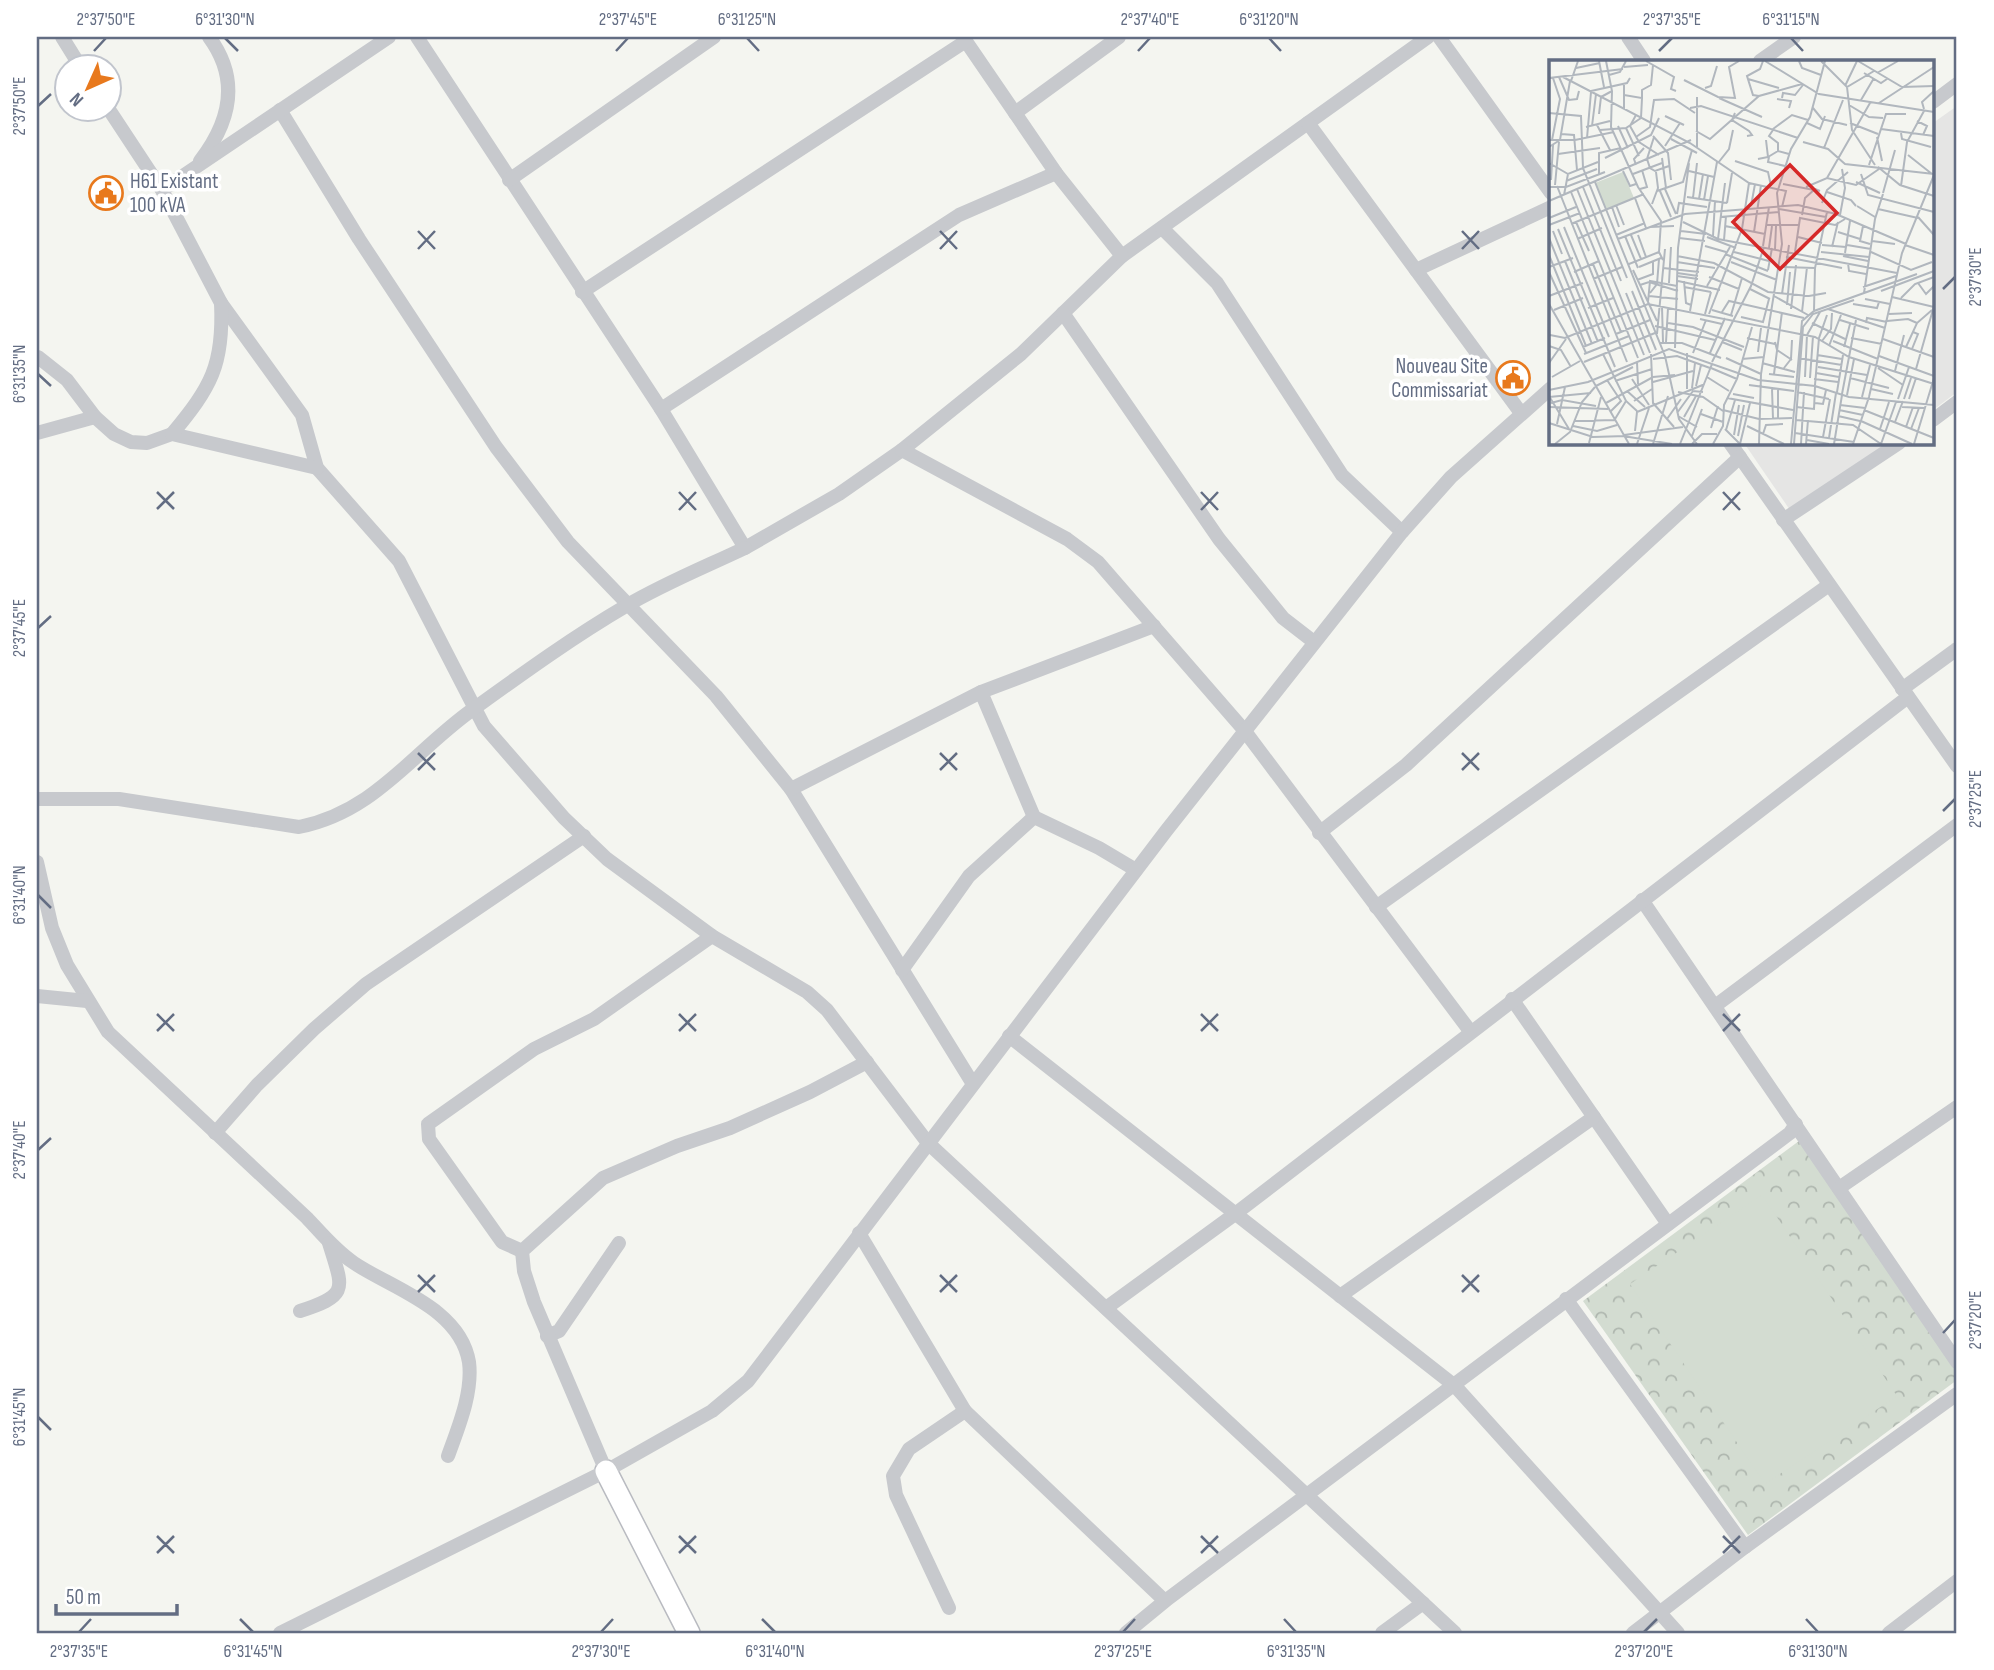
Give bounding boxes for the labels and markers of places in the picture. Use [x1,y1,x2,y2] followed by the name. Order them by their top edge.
[130,169,218,218] place label: H61 Existant 100 kVA
[87,174,125,212] public building icon: H61 Existant 100 kVA
[1391,354,1488,403] place label: Nouveau Site Commissariat
[1494,359,1532,397] public building icon: Nouveau Site Commissariat

